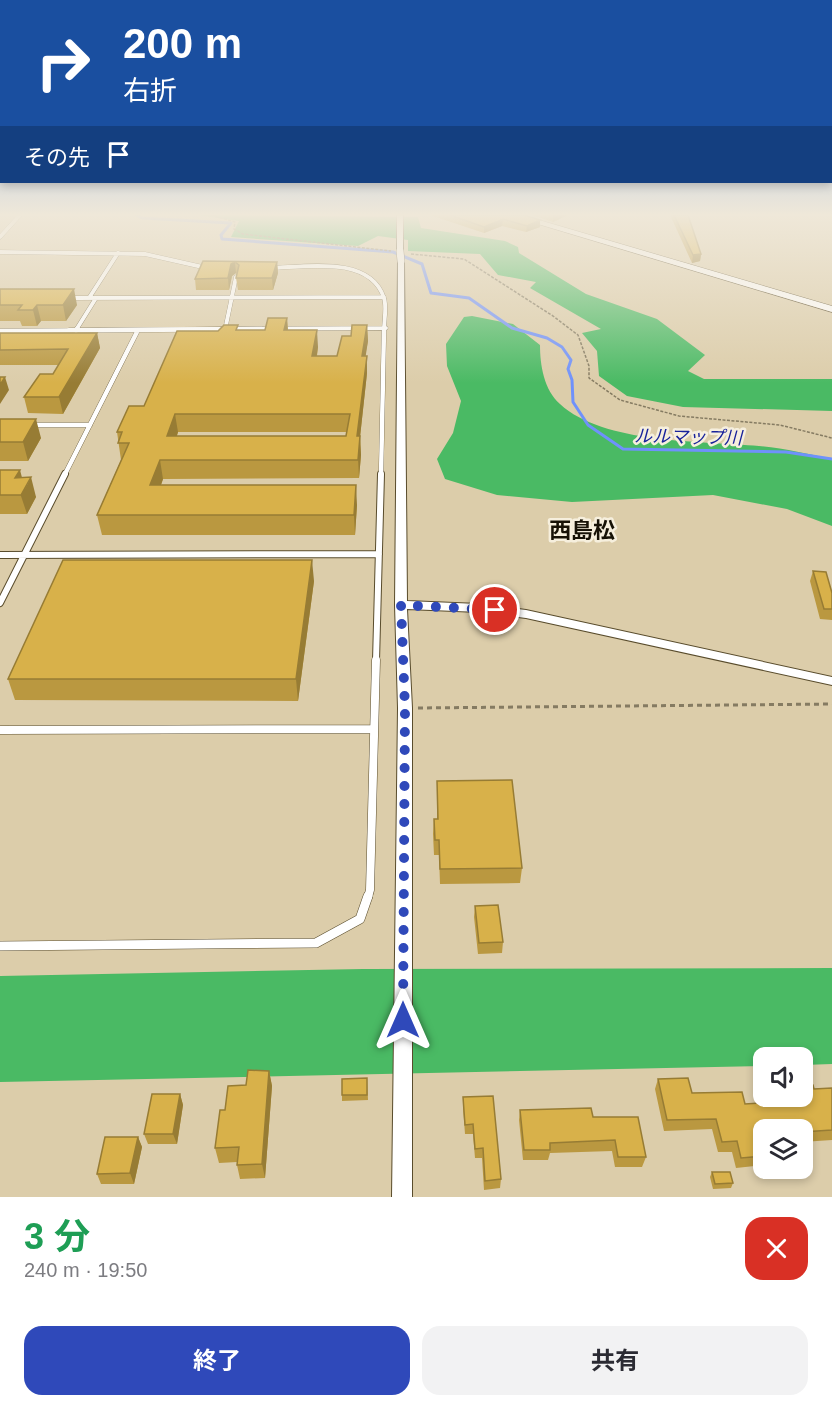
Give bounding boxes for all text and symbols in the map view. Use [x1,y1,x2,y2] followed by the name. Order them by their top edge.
[123,20,242,67] text: 200 m
[24,24,102,102] icon: right
[123,76,177,106] text: 右折
[102,138,135,171] icon: arrive
[24,145,90,170] text: その先
[634,426,744,448] water label: ルルマップ川
[549,518,615,543] district label: 西島松
[469,584,520,635] pin
[478,593,511,626] icon: arrive
[371,988,435,1052] position arrow
[753,1047,813,1179] map controls
[753,1047,813,1107] button: sound
[753,1119,813,1179] button: layers
[24,1216,90,1257] text: 3 分
[745,1217,808,1280] button: close
[24,1259,147,1281] text: 240 m · 19:50
[24,1326,410,1395] button: 終了
[422,1326,808,1395] button: 共有

